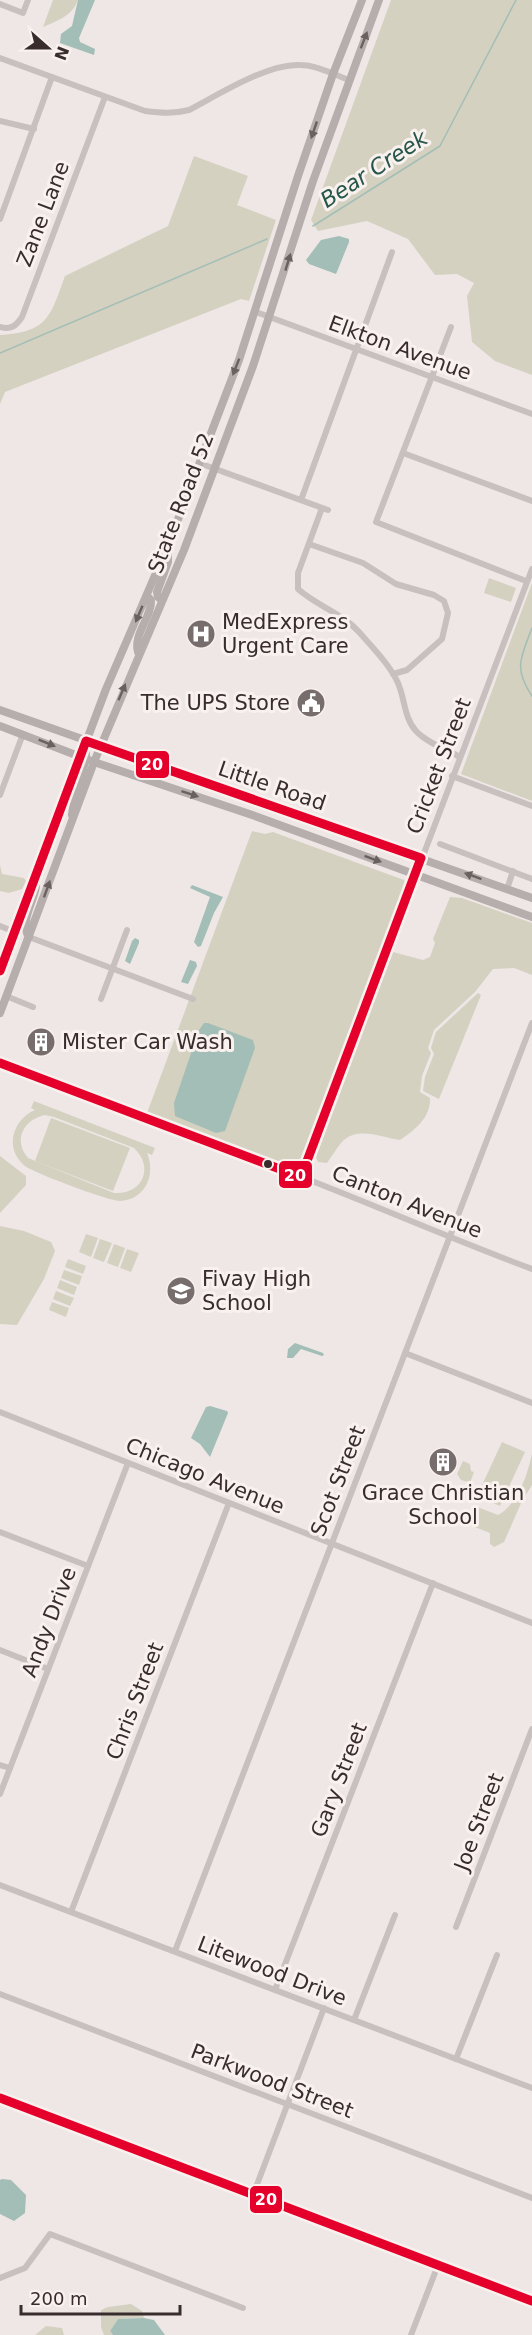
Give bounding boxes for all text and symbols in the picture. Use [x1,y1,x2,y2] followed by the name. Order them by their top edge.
[18,18,78,78] north arrow
[359,31,369,49] one-way arrow
[50,44,73,63] text: N
[309,121,319,139] one-way arrow
[316,125,433,213] water label: Bear Creek
[12,158,74,270] street label: Zane Lane
[284,253,293,271] one-way arrow
[325,311,475,385] street label: Elkton Avenue
[231,358,241,376] one-way arrow
[143,429,219,577] street label: State Road 52
[134,606,144,624] one-way arrow
[222,610,349,658] place label: MedExpress Urgent Care
[185,618,217,650] hospital icon: MedExpress Urgent Care
[117,682,127,700] one-way arrow
[295,687,327,719] public building icon: The UPS Store
[140,691,290,715] place label: The UPS Store
[402,695,476,837] street label: Cricket Street
[39,739,57,749] one-way arrow
[135,750,170,779] line badge: 20
[141,755,163,774] text: 20
[215,756,329,816] street label: Little Road
[181,790,199,799] one-way arrow
[364,855,382,865] one-way arrow
[464,871,482,881] one-way arrow
[43,880,53,898] one-way arrow
[25,1026,57,1058] building icon: Mister Car Wash
[62,1030,233,1054] place label: Mister Car Wash
[262,1158,274,1170] unlabelled marker
[278,1160,313,1189] line badge: 20
[328,1161,486,1243] street label: Canton Avenue
[284,1166,306,1185] text: 20
[202,1267,311,1315] place label: Fivay High School
[165,1275,197,1307] school or university icon: Fivay High School
[306,1422,370,1540] street label: Scot Street
[122,1433,288,1519] street label: Chicago Avenue
[427,1446,459,1478] building icon: Grace Christian School
[362,1481,524,1529] place label: Grace Christian School
[17,1564,81,1680] street label: Andy Drive
[102,1639,168,1763] street label: Chris Street
[306,1719,372,1841] street label: Gary Street
[449,1770,509,1876] street label: Joe Street
[194,1932,350,2010] street label: Litewood Drive
[187,2039,357,2123] street label: Parkwood Street
[249,2185,283,2214] line badge: 20
[255,2190,277,2209] text: 20
[21,2278,180,2316] scale bar
[30,2288,88,2309] text: 200 m

